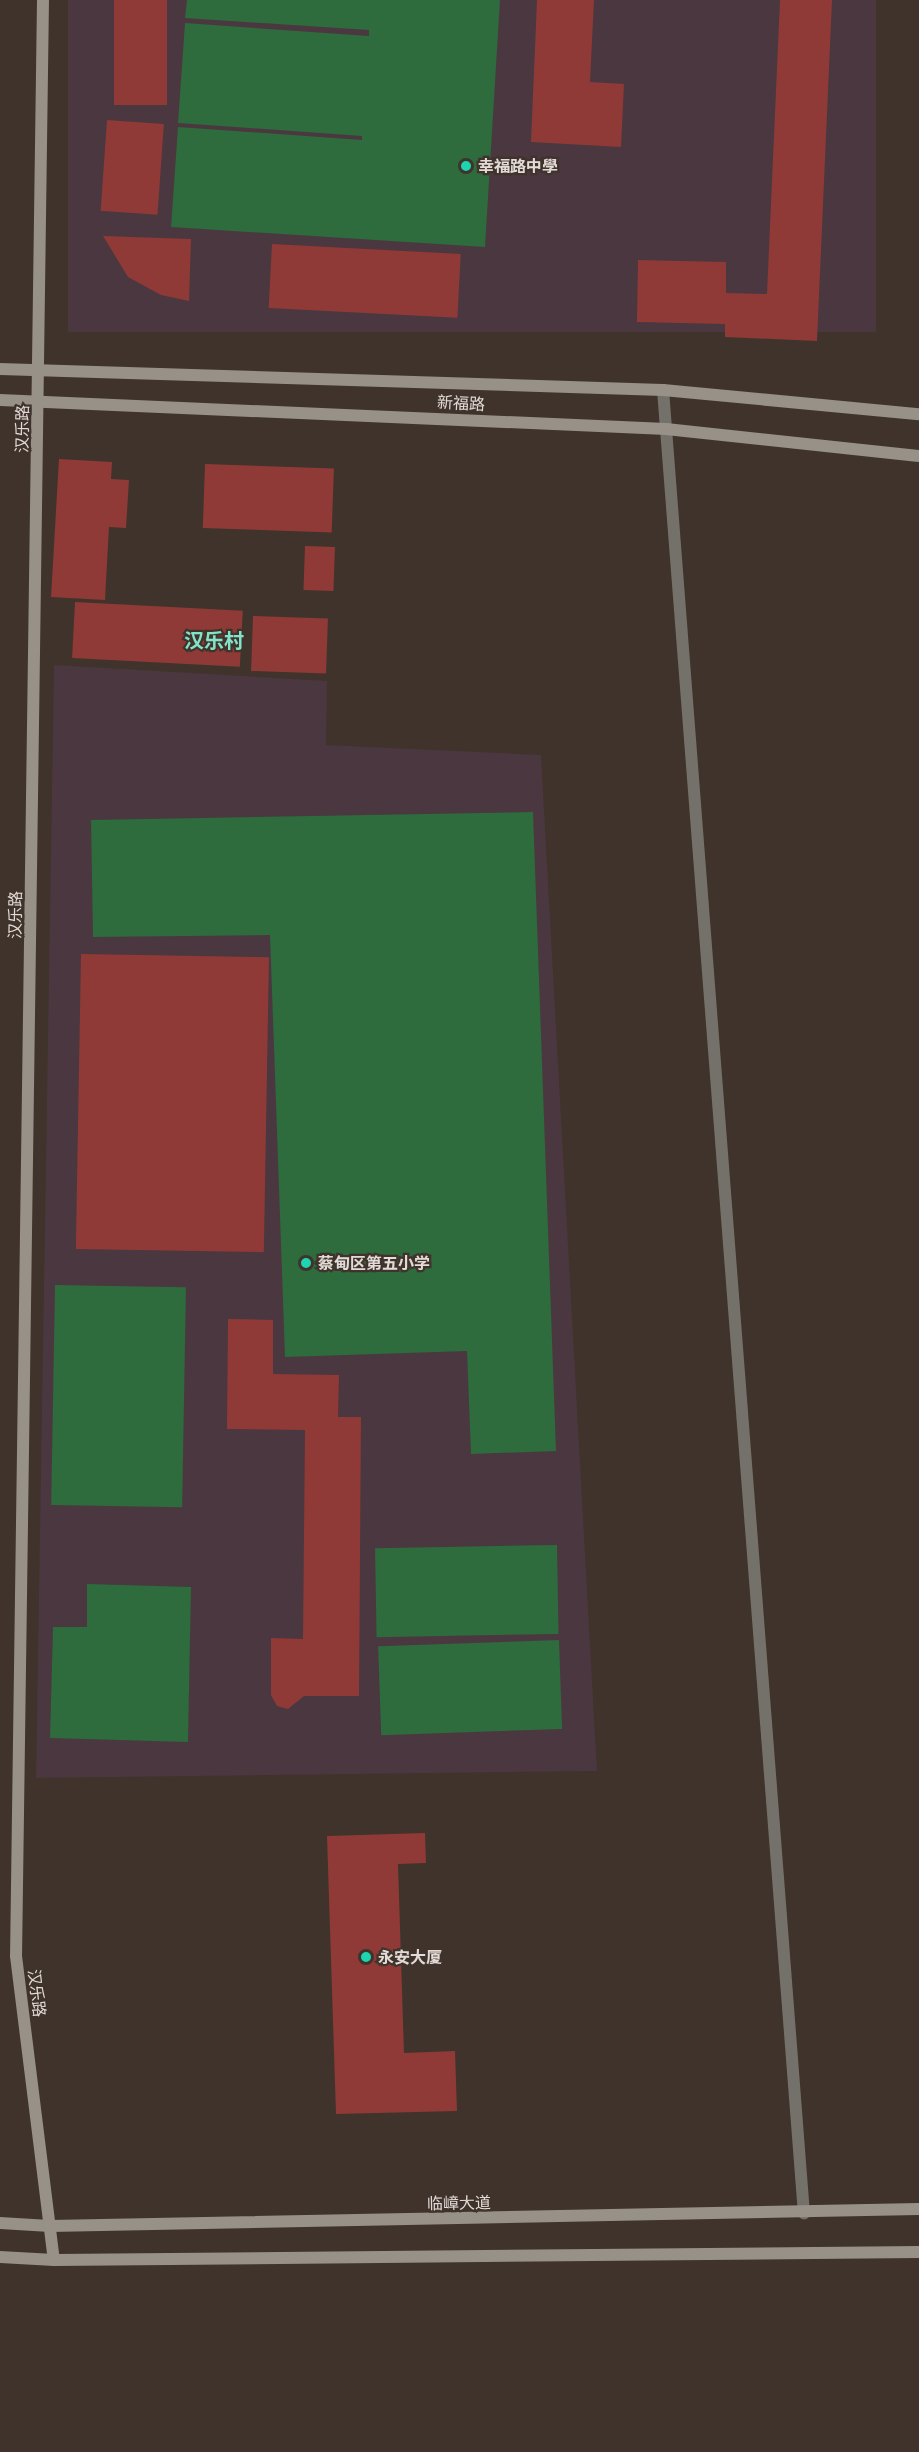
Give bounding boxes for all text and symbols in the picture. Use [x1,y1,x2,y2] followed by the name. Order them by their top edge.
[478,156,558,176] place label: 幸福路中學
[459,159,473,173] marker: 幸福路中學
[437,392,485,414] street label: 新福路
[12,405,32,453] street label: 汉乐路
[184,628,244,652] district label: 汉乐村
[5,891,25,939] street label: 汉乐路
[318,1253,430,1273] place label: 蔡甸区第五小学
[299,1256,313,1270] marker: 蔡甸区第五小学
[378,1947,442,1967] place label: 永安大厦
[359,1950,373,1964] marker: 永安大厦
[25,1968,49,2018] street label: 汉乐路
[427,2193,491,2213] street label: 临嶂大道

